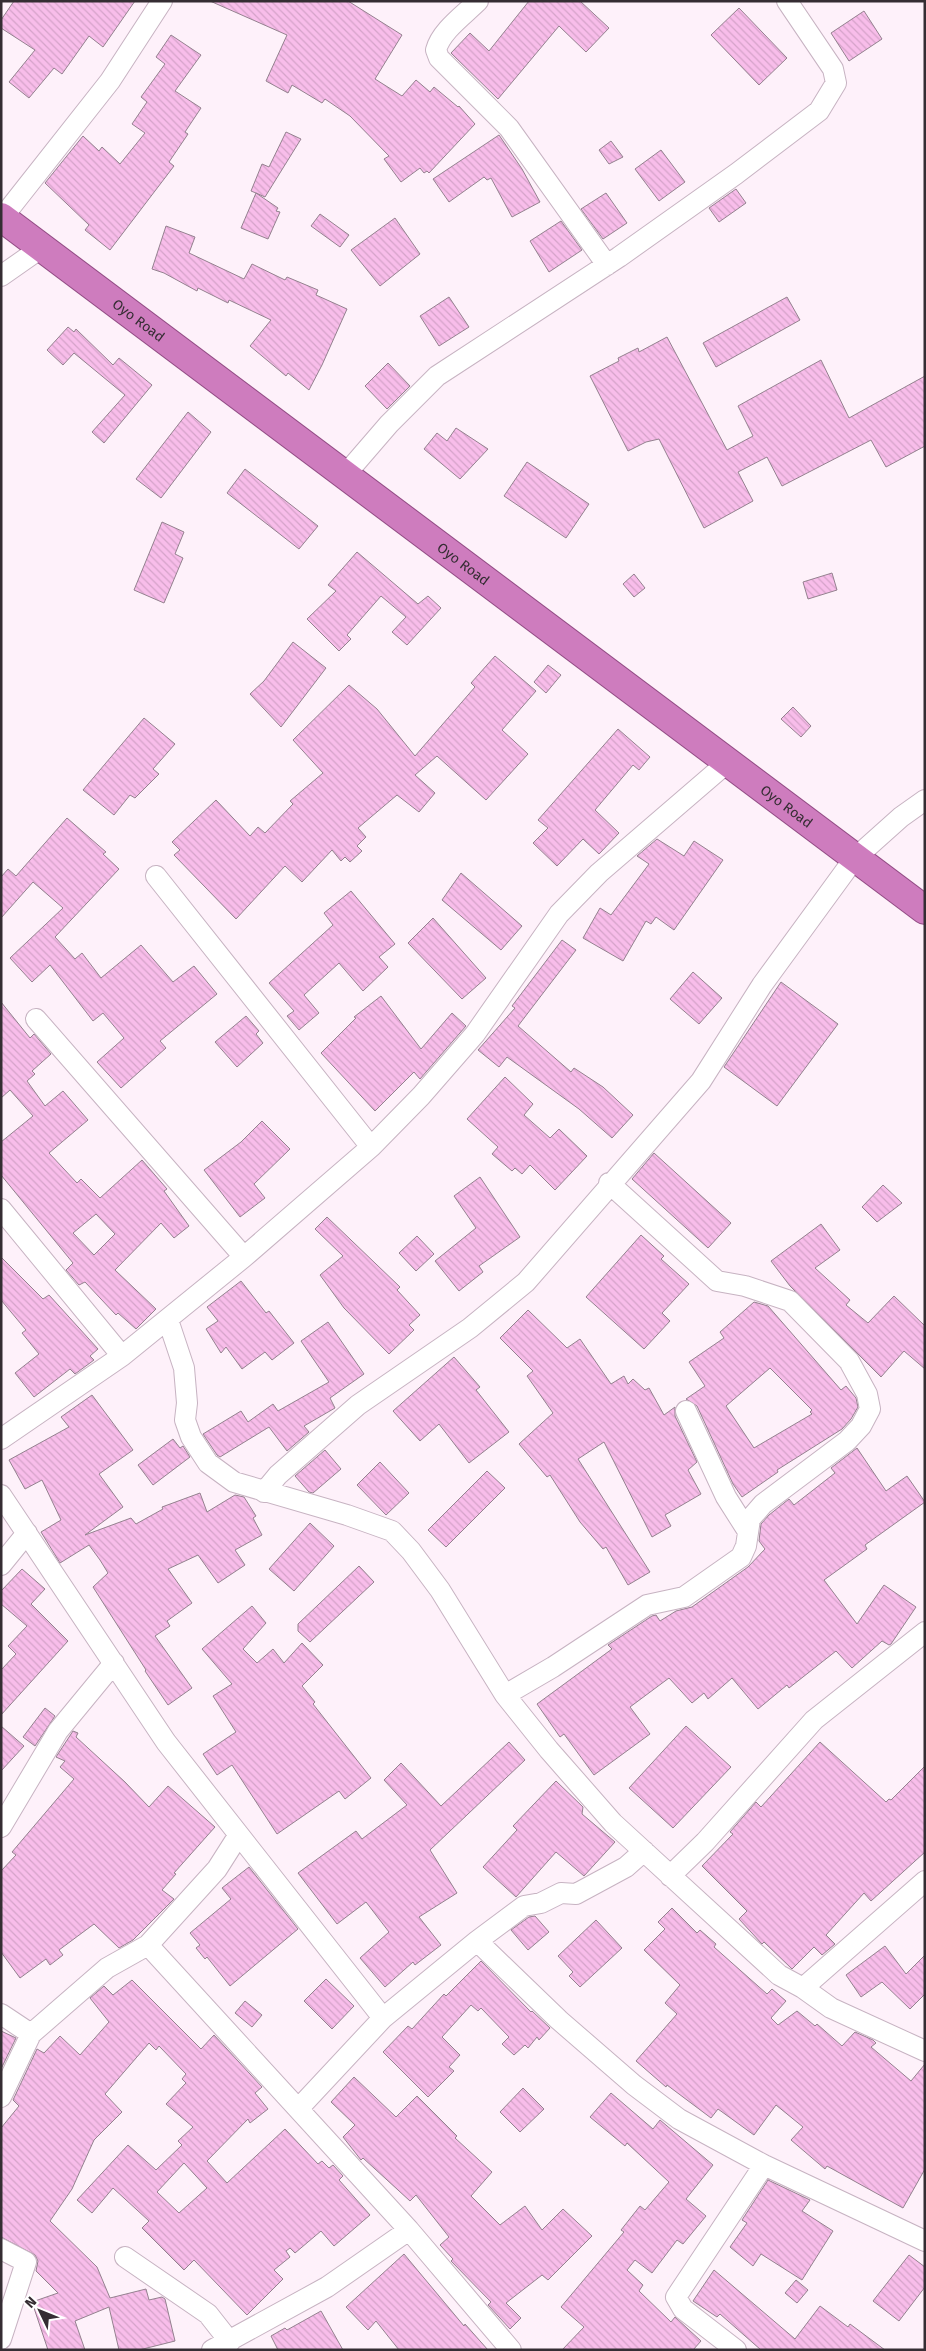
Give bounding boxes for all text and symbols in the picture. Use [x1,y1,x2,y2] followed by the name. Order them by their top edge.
[109,295,168,345] street label: Oyo Road
[434,539,493,589] street label: Oyo Road
[757,781,816,831] street label: Oyo Road
[15,2286,65,2336] north arrow
[21,2293,40,2312] text: N

